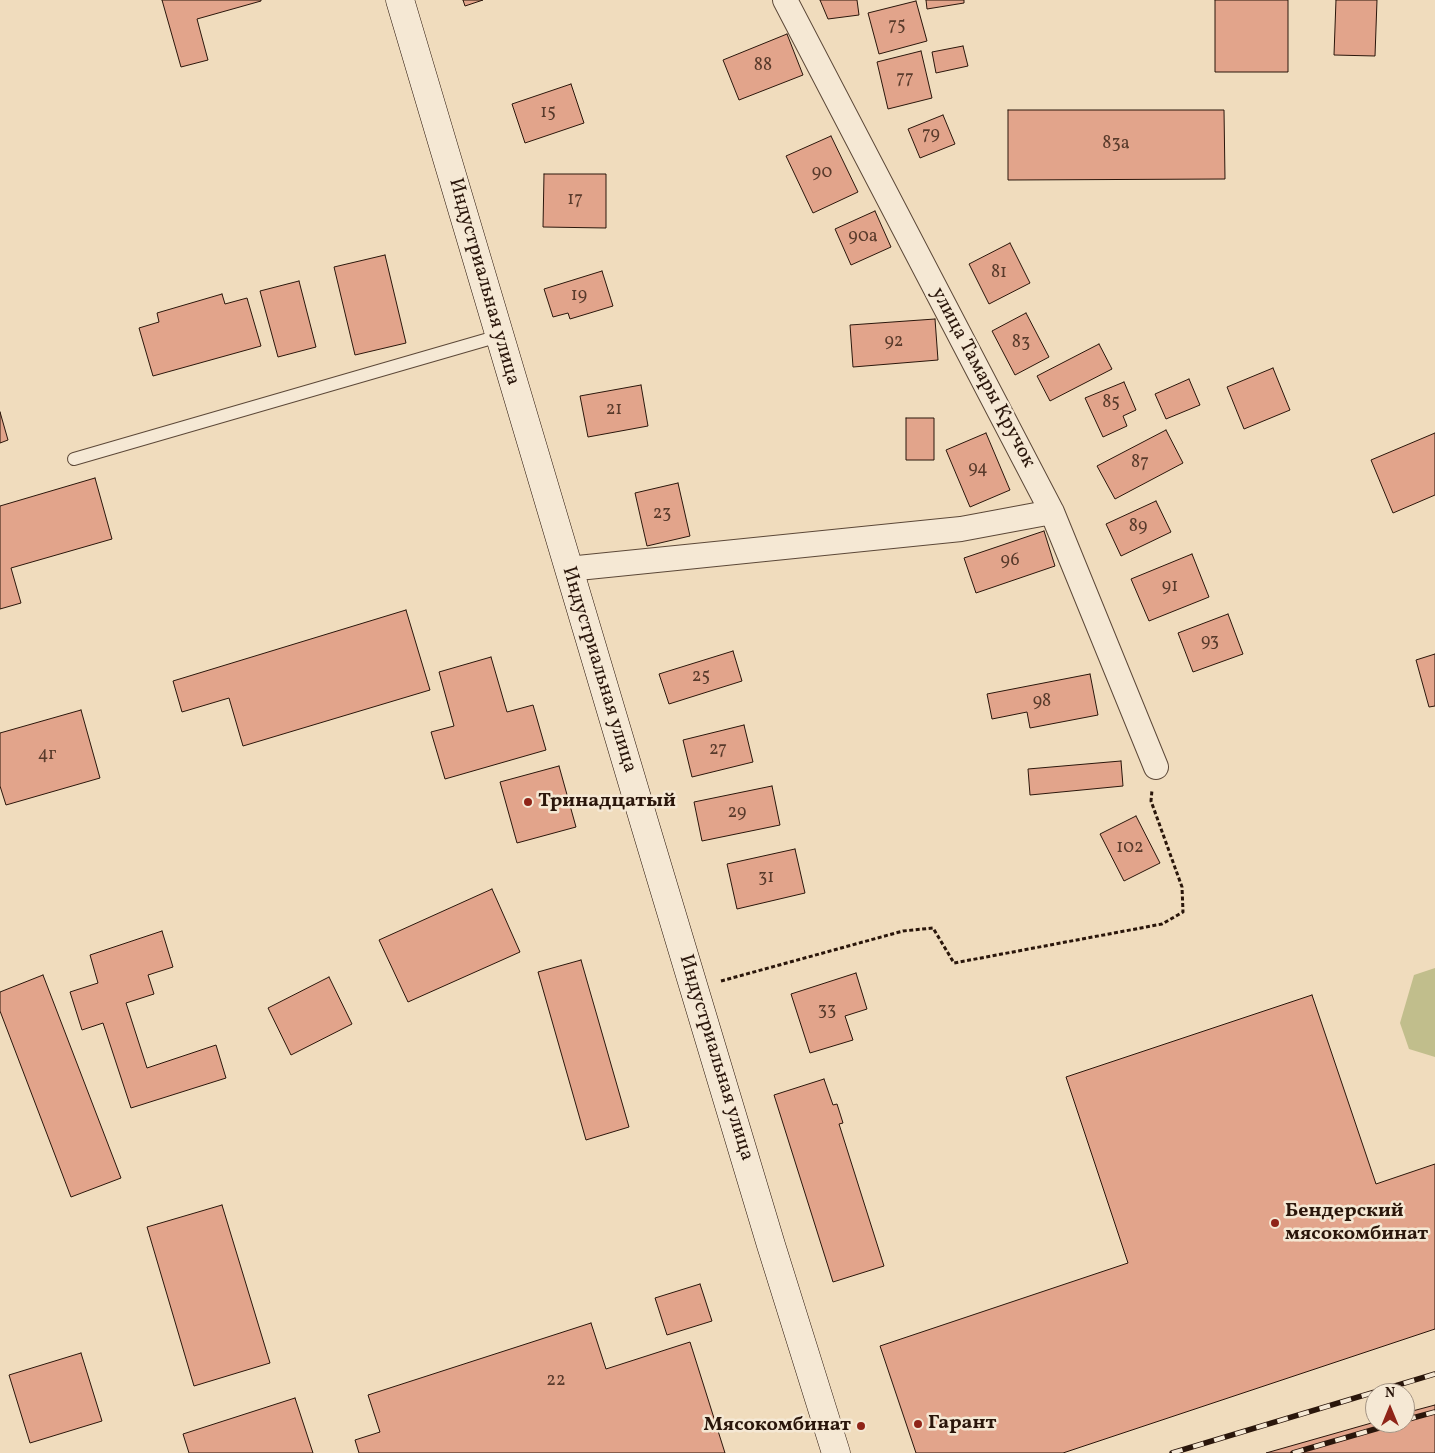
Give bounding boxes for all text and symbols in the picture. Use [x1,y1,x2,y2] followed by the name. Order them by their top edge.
[888,16,906,38] house number: 75
[754,56,772,78] house number: 88
[896,69,914,91] house number: 77
[540,103,556,125] house number: 15
[922,125,940,147] house number: 79
[1102,134,1130,156] house number: 83а
[812,163,832,185] house number: 90
[442,176,524,388] street label: Индустриальная улица
[567,190,583,212] house number: 17
[848,227,878,249] house number: 90а
[991,263,1007,285] house number: 81
[924,284,1040,472] street label: улица Тамары Кручок
[571,286,587,308] house number: 19
[884,332,904,354] house number: 92
[1012,333,1030,355] house number: 83
[1102,393,1120,415] house number: 85
[606,400,622,422] house number: 21
[1131,453,1149,475] house number: 87
[968,459,988,481] house number: 94
[653,504,671,526] house number: 23
[1129,517,1147,539] house number: 89
[1000,551,1020,573] house number: 96
[555,564,641,776] street label: Индустриальная улица
[1162,577,1178,599] house number: 91
[1201,632,1219,654] house number: 93
[692,667,710,689] house number: 25
[1033,692,1051,714] house number: 98
[709,740,727,762] house number: 27
[38,745,56,767] house number: 4г
[538,790,676,814] place label: Тринадцатый
[522,796,534,808] marker: Тринадцатый
[728,803,746,825] house number: 29
[1116,838,1144,860] house number: 102
[758,868,774,890] house number: 31
[672,952,758,1164] street label: Индустриальная улица
[818,1001,836,1023] house number: 33
[1285,1200,1428,1247] place label: Бендерский мясокомбинат
[1269,1217,1281,1229] marker: Бендерский мясокомбинат
[546,1371,566,1393] house number: 22
[1365,1383,1415,1433] north arrow
[1385,1384,1395,1403] text: N
[928,1412,996,1436] place label: Гарант
[703,1414,851,1438] place label: Мясокомбинат
[912,1418,924,1430] marker: Гарант
[855,1420,867,1432] marker: Мясокомбинат

